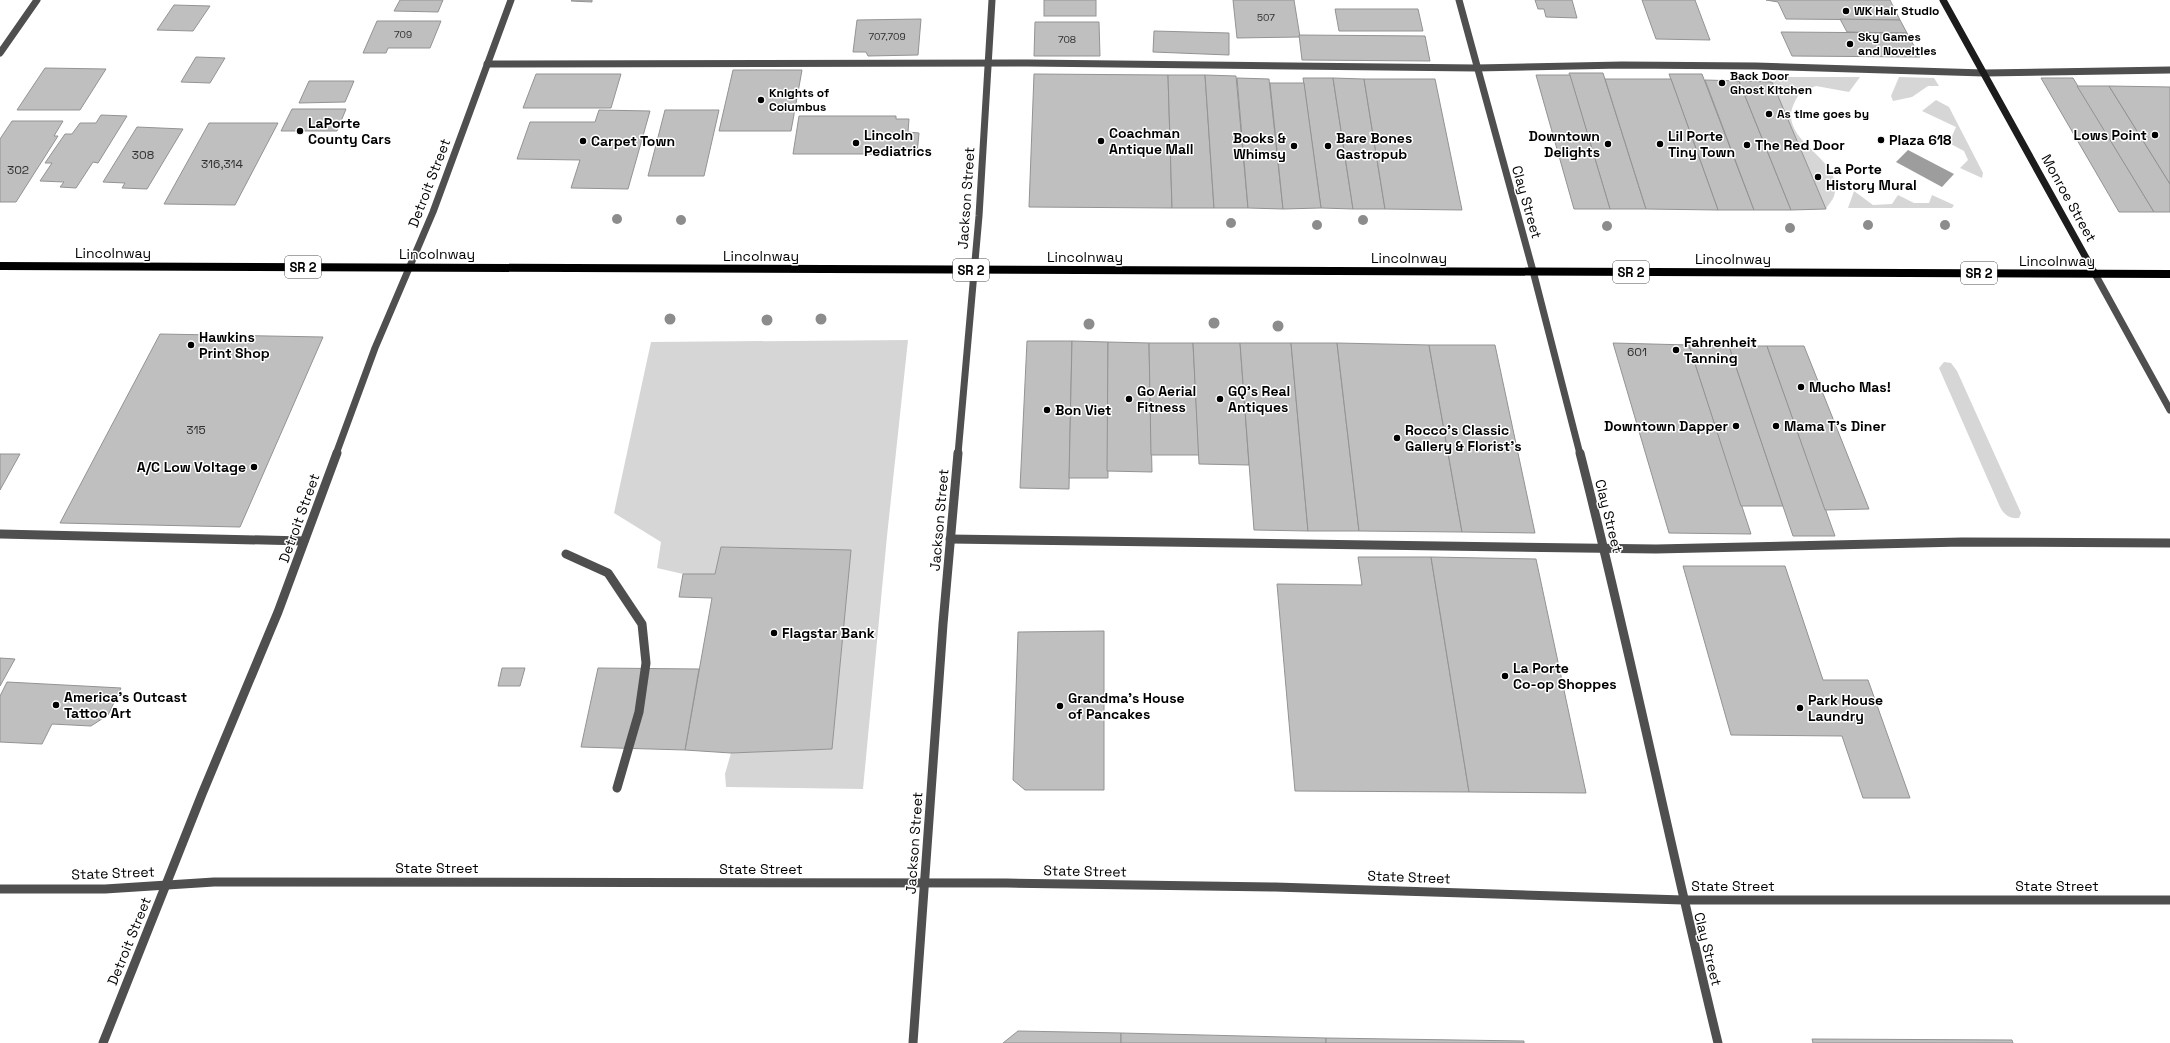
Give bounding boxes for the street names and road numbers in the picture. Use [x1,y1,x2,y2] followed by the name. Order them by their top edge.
[404,136,454,230] street label: Detroit Street
[953,146,979,250] street label: Jackson Street
[2037,151,2101,245] street label: Monroe Street
[1508,163,1546,241] street label: Clay Street
[75,244,151,262] street label: Lincolnway
[399,245,475,263] street label: Lincolnway
[723,247,799,265] street label: Lincolnway
[1047,248,1123,266] street label: Lincolnway
[1371,249,1447,267] street label: Lincolnway
[1695,250,1771,268] street label: Lincolnway
[2019,252,2095,270] street label: Lincolnway
[285,256,321,278] road number: SR 2
[953,259,989,281] road number: SR 2
[1613,261,1649,283] road number: SR 2
[1961,262,1997,284] road number: SR 2
[926,468,952,572] street label: Jackson Street
[275,471,323,565] street label: Detroit Street
[1591,477,1627,555] street label: Clay Street
[901,791,927,895] street label: Jackson Street
[395,859,479,877] street label: State Street
[719,860,803,878] street label: State Street
[1043,861,1127,881] street label: State Street
[71,863,155,883] street label: State Street
[1367,867,1451,887] street label: State Street
[1691,877,1775,895] street label: State Street
[2015,877,2099,895] street label: State Street
[103,894,155,988] street label: Detroit Street
[1690,910,1726,988] street label: Clay Street

